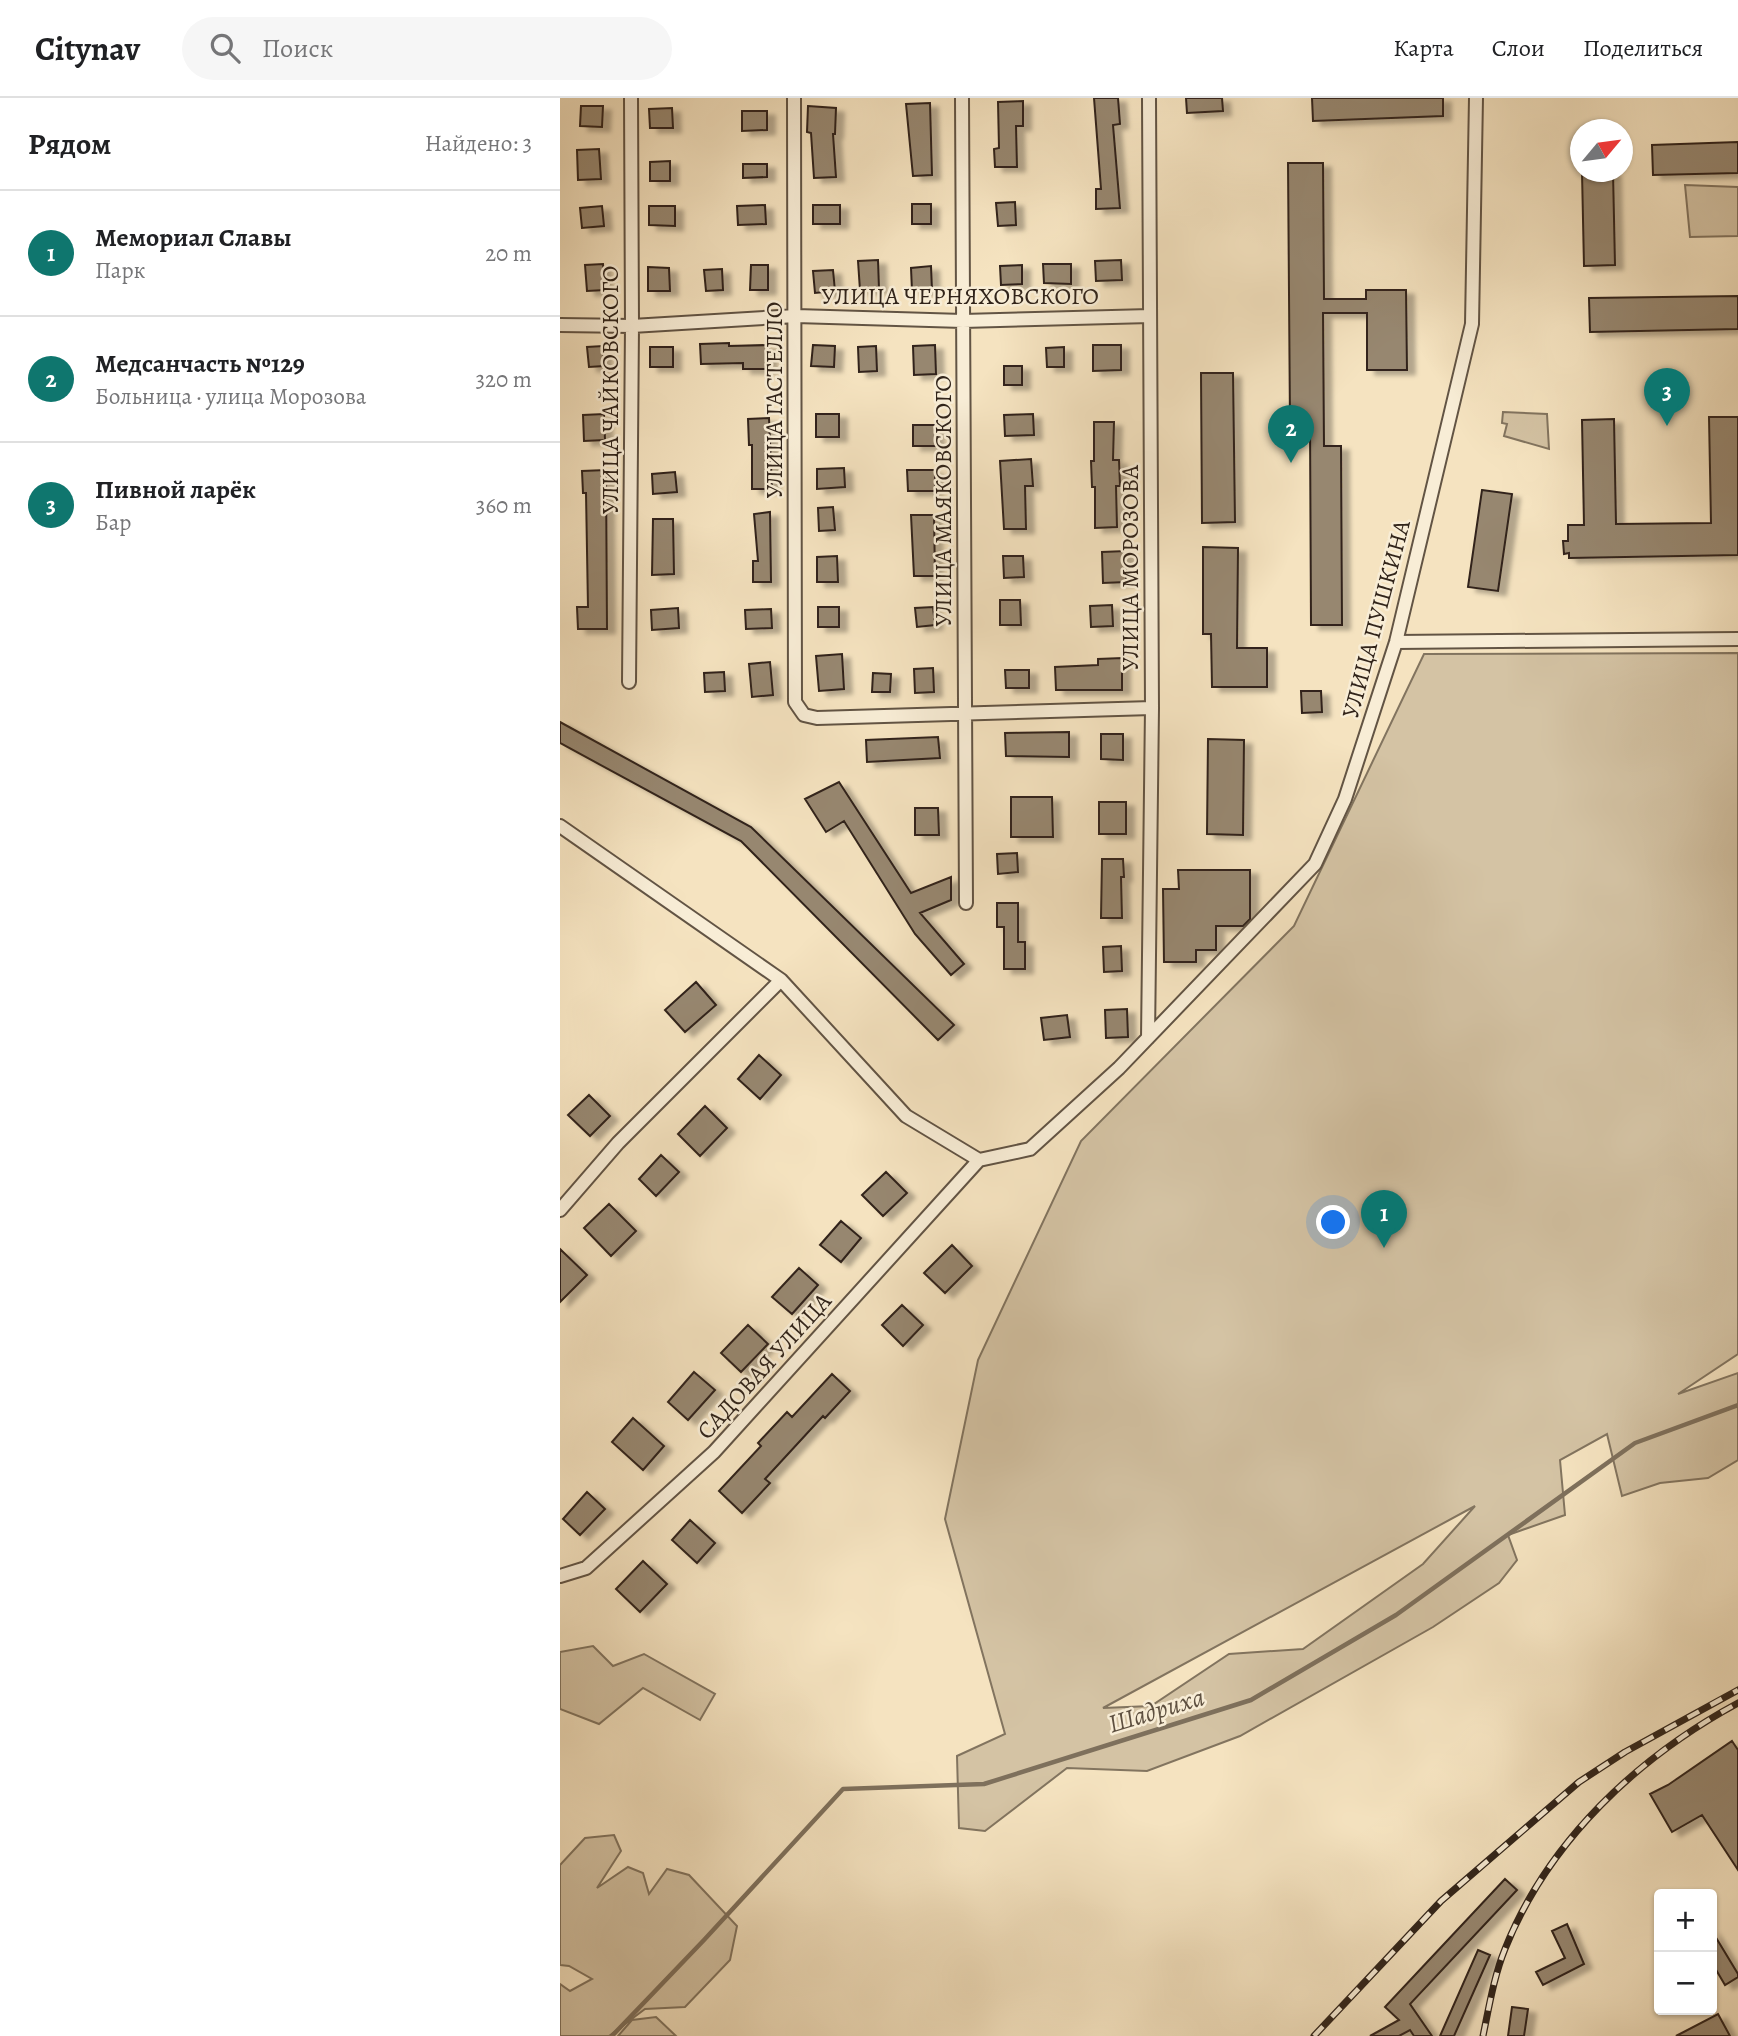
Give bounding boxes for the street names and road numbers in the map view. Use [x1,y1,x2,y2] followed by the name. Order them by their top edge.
[594,266,626,514] street label: УЛИЦА ЧАЙКОВСКОГО
[821,280,1099,312] street label: УЛИЦА ЧЕРНЯХОВСКОГО
[758,302,790,498] street label: УЛИЦА ГАСТЕЛЛО
[927,375,959,627] street label: УЛИЦА МАЯКОВСКОГО
[1114,464,1146,671] street label: УЛИЦА МОРОЗОВА
[1334,515,1418,722] street label: УЛИЦА ПУШКИНА
[690,1285,839,1446] street label: САДОВАЯ УЛИЦА

